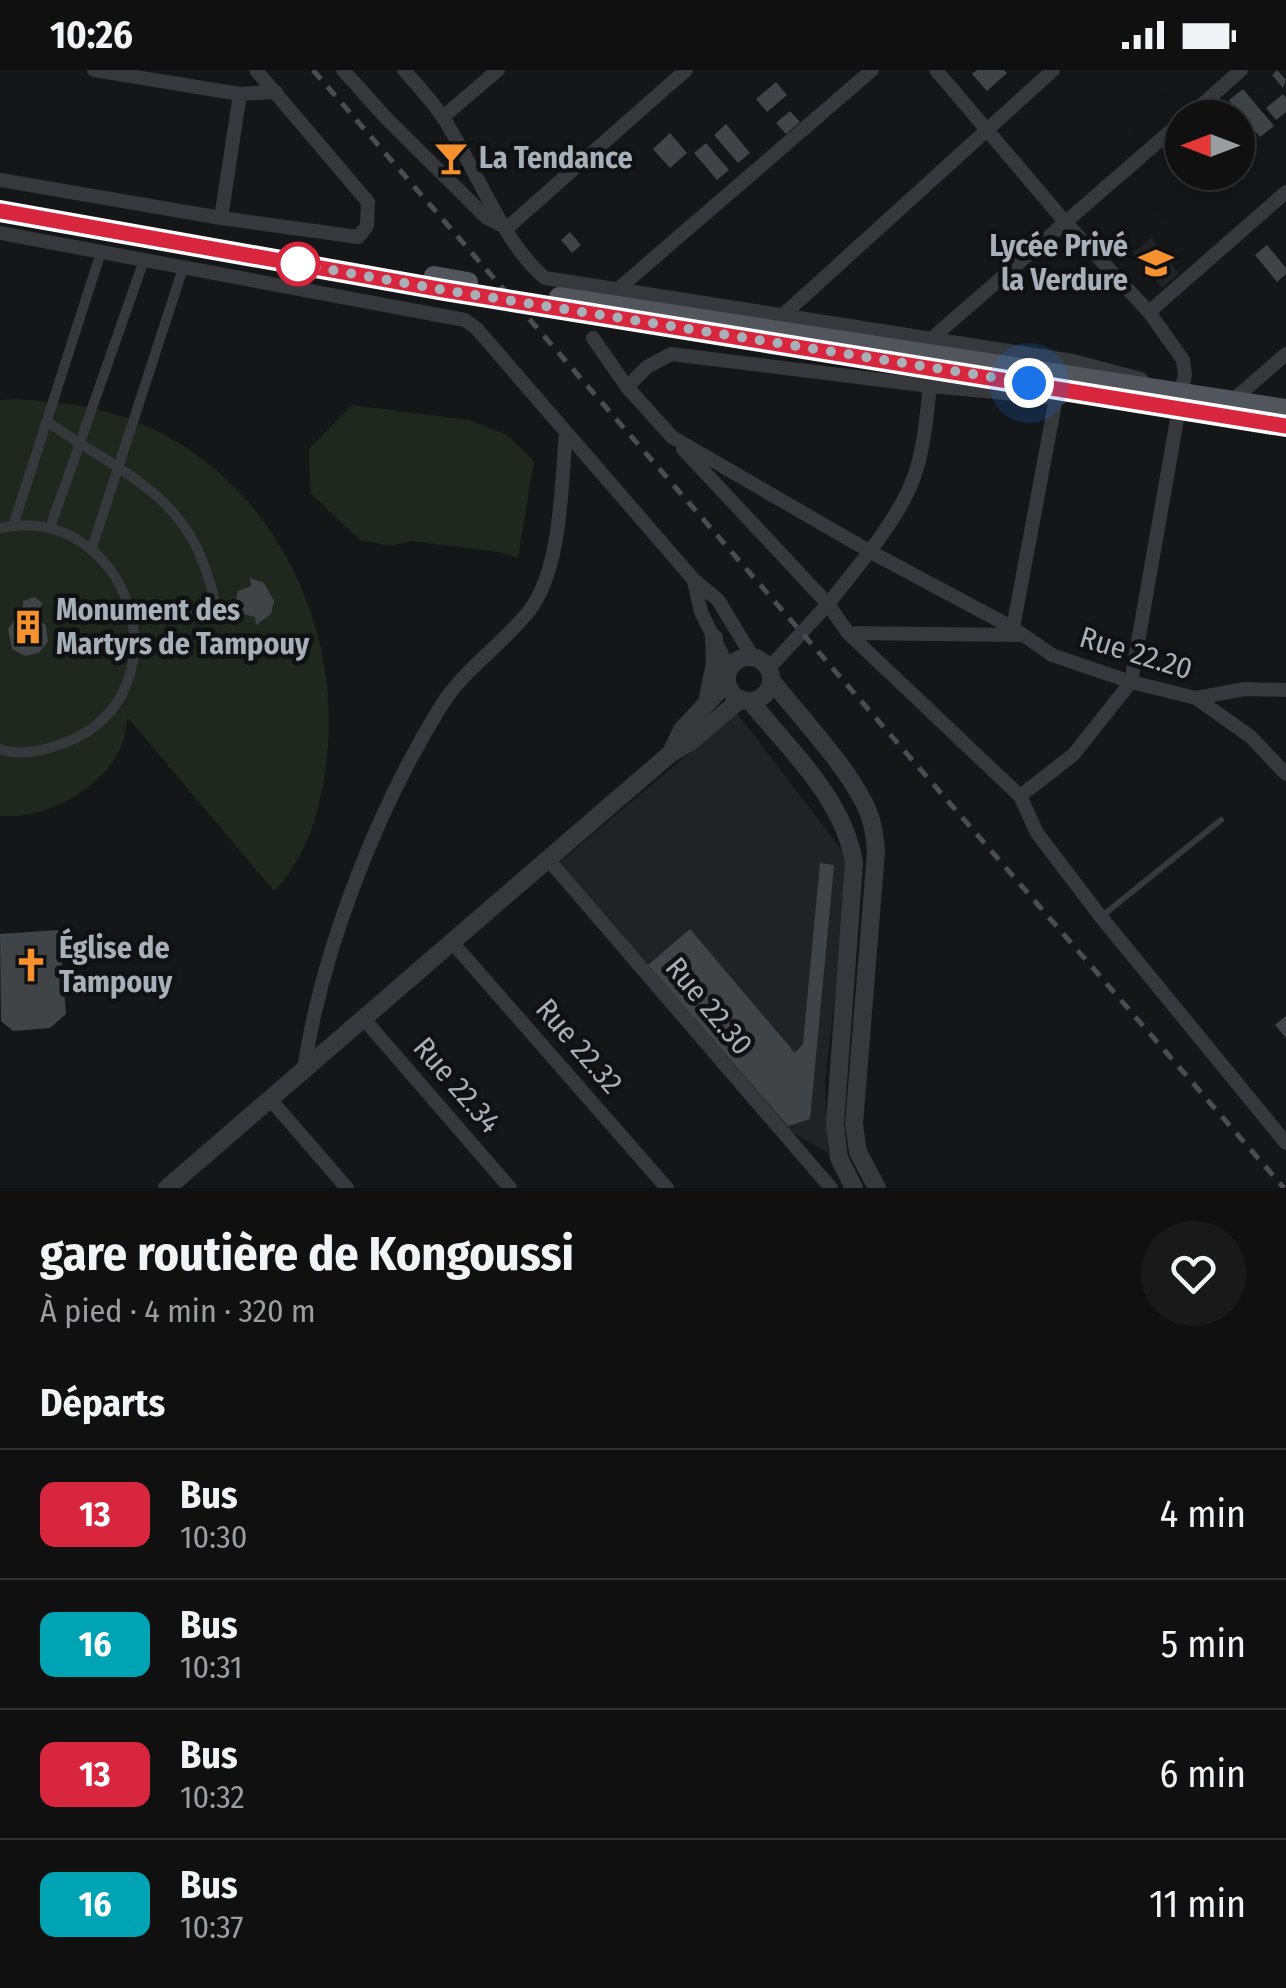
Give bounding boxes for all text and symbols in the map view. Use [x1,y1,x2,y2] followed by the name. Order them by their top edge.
[50,12,133,58] text: 10:26
[1165,100,1255,190] north arrow
[1165,100,1255,190] map controls
[432,139,470,177] bar icon: La Tendance
[479,140,633,176] place label: La Tendance
[989,228,1128,298] place label: Lycée Privé la Verdure
[277,243,319,285] unlabelled marker
[1137,244,1175,282] school or university icon: Lycée Privé la Verdure
[1004,358,1054,408] your location
[56,592,310,662] place label: Monument des Martyrs de Tampouy
[9,608,47,646] building icon: Monument des Martyrs de Tampouy
[1075,619,1197,687] street label: Rue 22.20
[59,928,173,1000] place label: Église de Tampouy
[12,946,50,984] church icon: Église de Tampouy
[658,950,760,1062] street label: Rue 22.30
[528,991,630,1101] street label: Rue 22.32
[406,1030,508,1140] street label: Rue 22.34
[1141,1221,1246,1326] button: heart
[40,1225,574,1283] text: gare routière de Kongoussi
[40,1292,316,1330] text: À pied · 4 min · 320 m
[40,1380,165,1426] text: Départs
[180,1472,238,1518] text: Bus
[1160,1491,1246,1537] text: 4 min
[79,1493,111,1535] text: 13
[180,1518,247,1556] text: 10:30
[180,1602,238,1648] text: Bus
[1161,1621,1246,1667] text: 5 min
[78,1623,112,1665] text: 16
[180,1648,242,1686] text: 10:31
[180,1732,238,1778] text: Bus
[1159,1751,1246,1797] text: 6 min
[79,1753,111,1795] text: 13
[180,1778,245,1816] text: 10:32
[180,1862,238,1908] text: Bus
[1149,1881,1246,1927] text: 11 min
[78,1883,112,1925] text: 16
[180,1908,243,1946] text: 10:37

